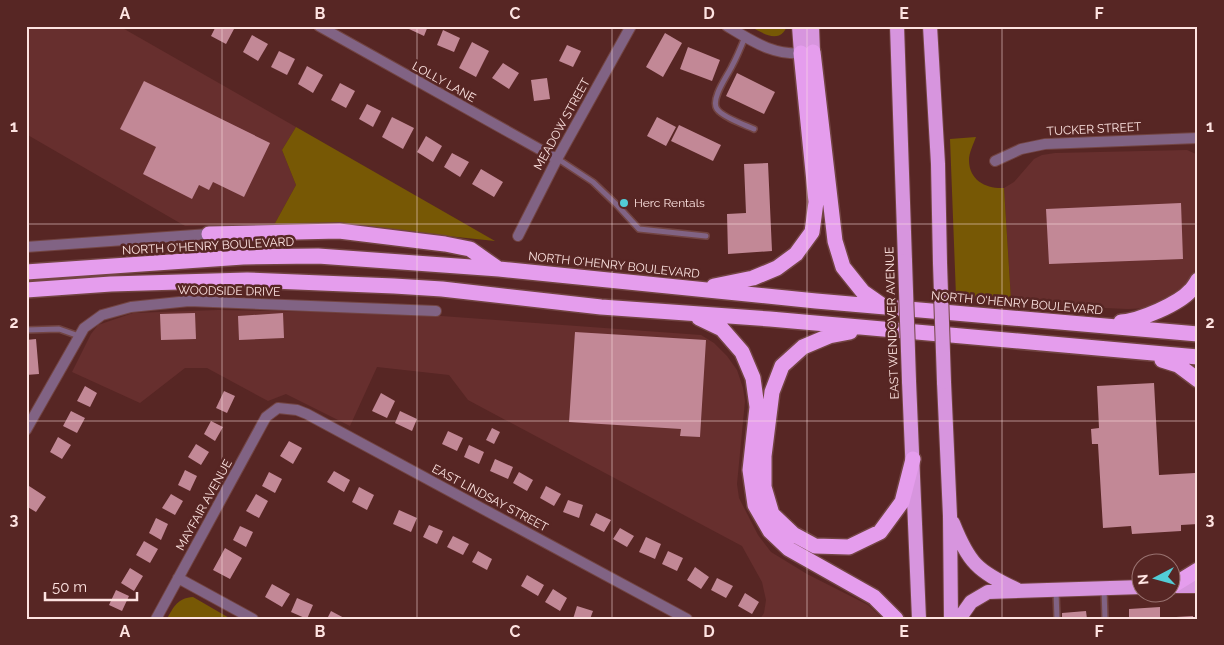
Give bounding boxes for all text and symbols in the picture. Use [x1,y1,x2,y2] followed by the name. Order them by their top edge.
[120,4,131,23] text: A
[315,4,326,23] text: B
[510,4,521,23] text: C
[703,4,715,23] text: D
[899,4,909,23] text: E
[1094,4,1104,23] text: F
[410,59,478,105] street label: LOLLY LANE
[531,75,593,172] street label: MEADOW STREET
[10,117,18,136] text: 1
[1206,117,1214,136] text: 1
[1046,119,1142,138] street label: TUCKER STREET
[634,196,705,210] place label: Herc Rentals
[618,197,630,209] marker: Herc Rentals
[122,234,295,258] street label: NORTH O'HENRY BOULEVARD
[882,246,902,400] street label: EAST WENDOVER AVENUE
[528,249,701,281] street label: NORTH O'HENRY BOULEVARD
[177,283,281,299] street label: WOODSIDE DRIVE
[931,289,1104,318] street label: NORTH O'HENRY BOULEVARD
[9,313,19,332] text: 2
[1205,313,1215,332] text: 2
[173,457,235,553] street label: MAYFAIR AVENUE
[430,461,551,535] street label: EAST LINDSAY STREET
[10,510,19,529] text: 3
[1206,510,1215,529] text: 3
[1132,552,1182,602] north arrow
[45,570,138,602] scale bar
[1135,573,1152,586] text: N
[52,578,87,596] text: 50 m
[120,622,131,641] text: A
[315,622,326,641] text: B
[510,622,521,641] text: C
[703,622,715,641] text: D
[899,622,909,641] text: E
[1094,622,1104,641] text: F

